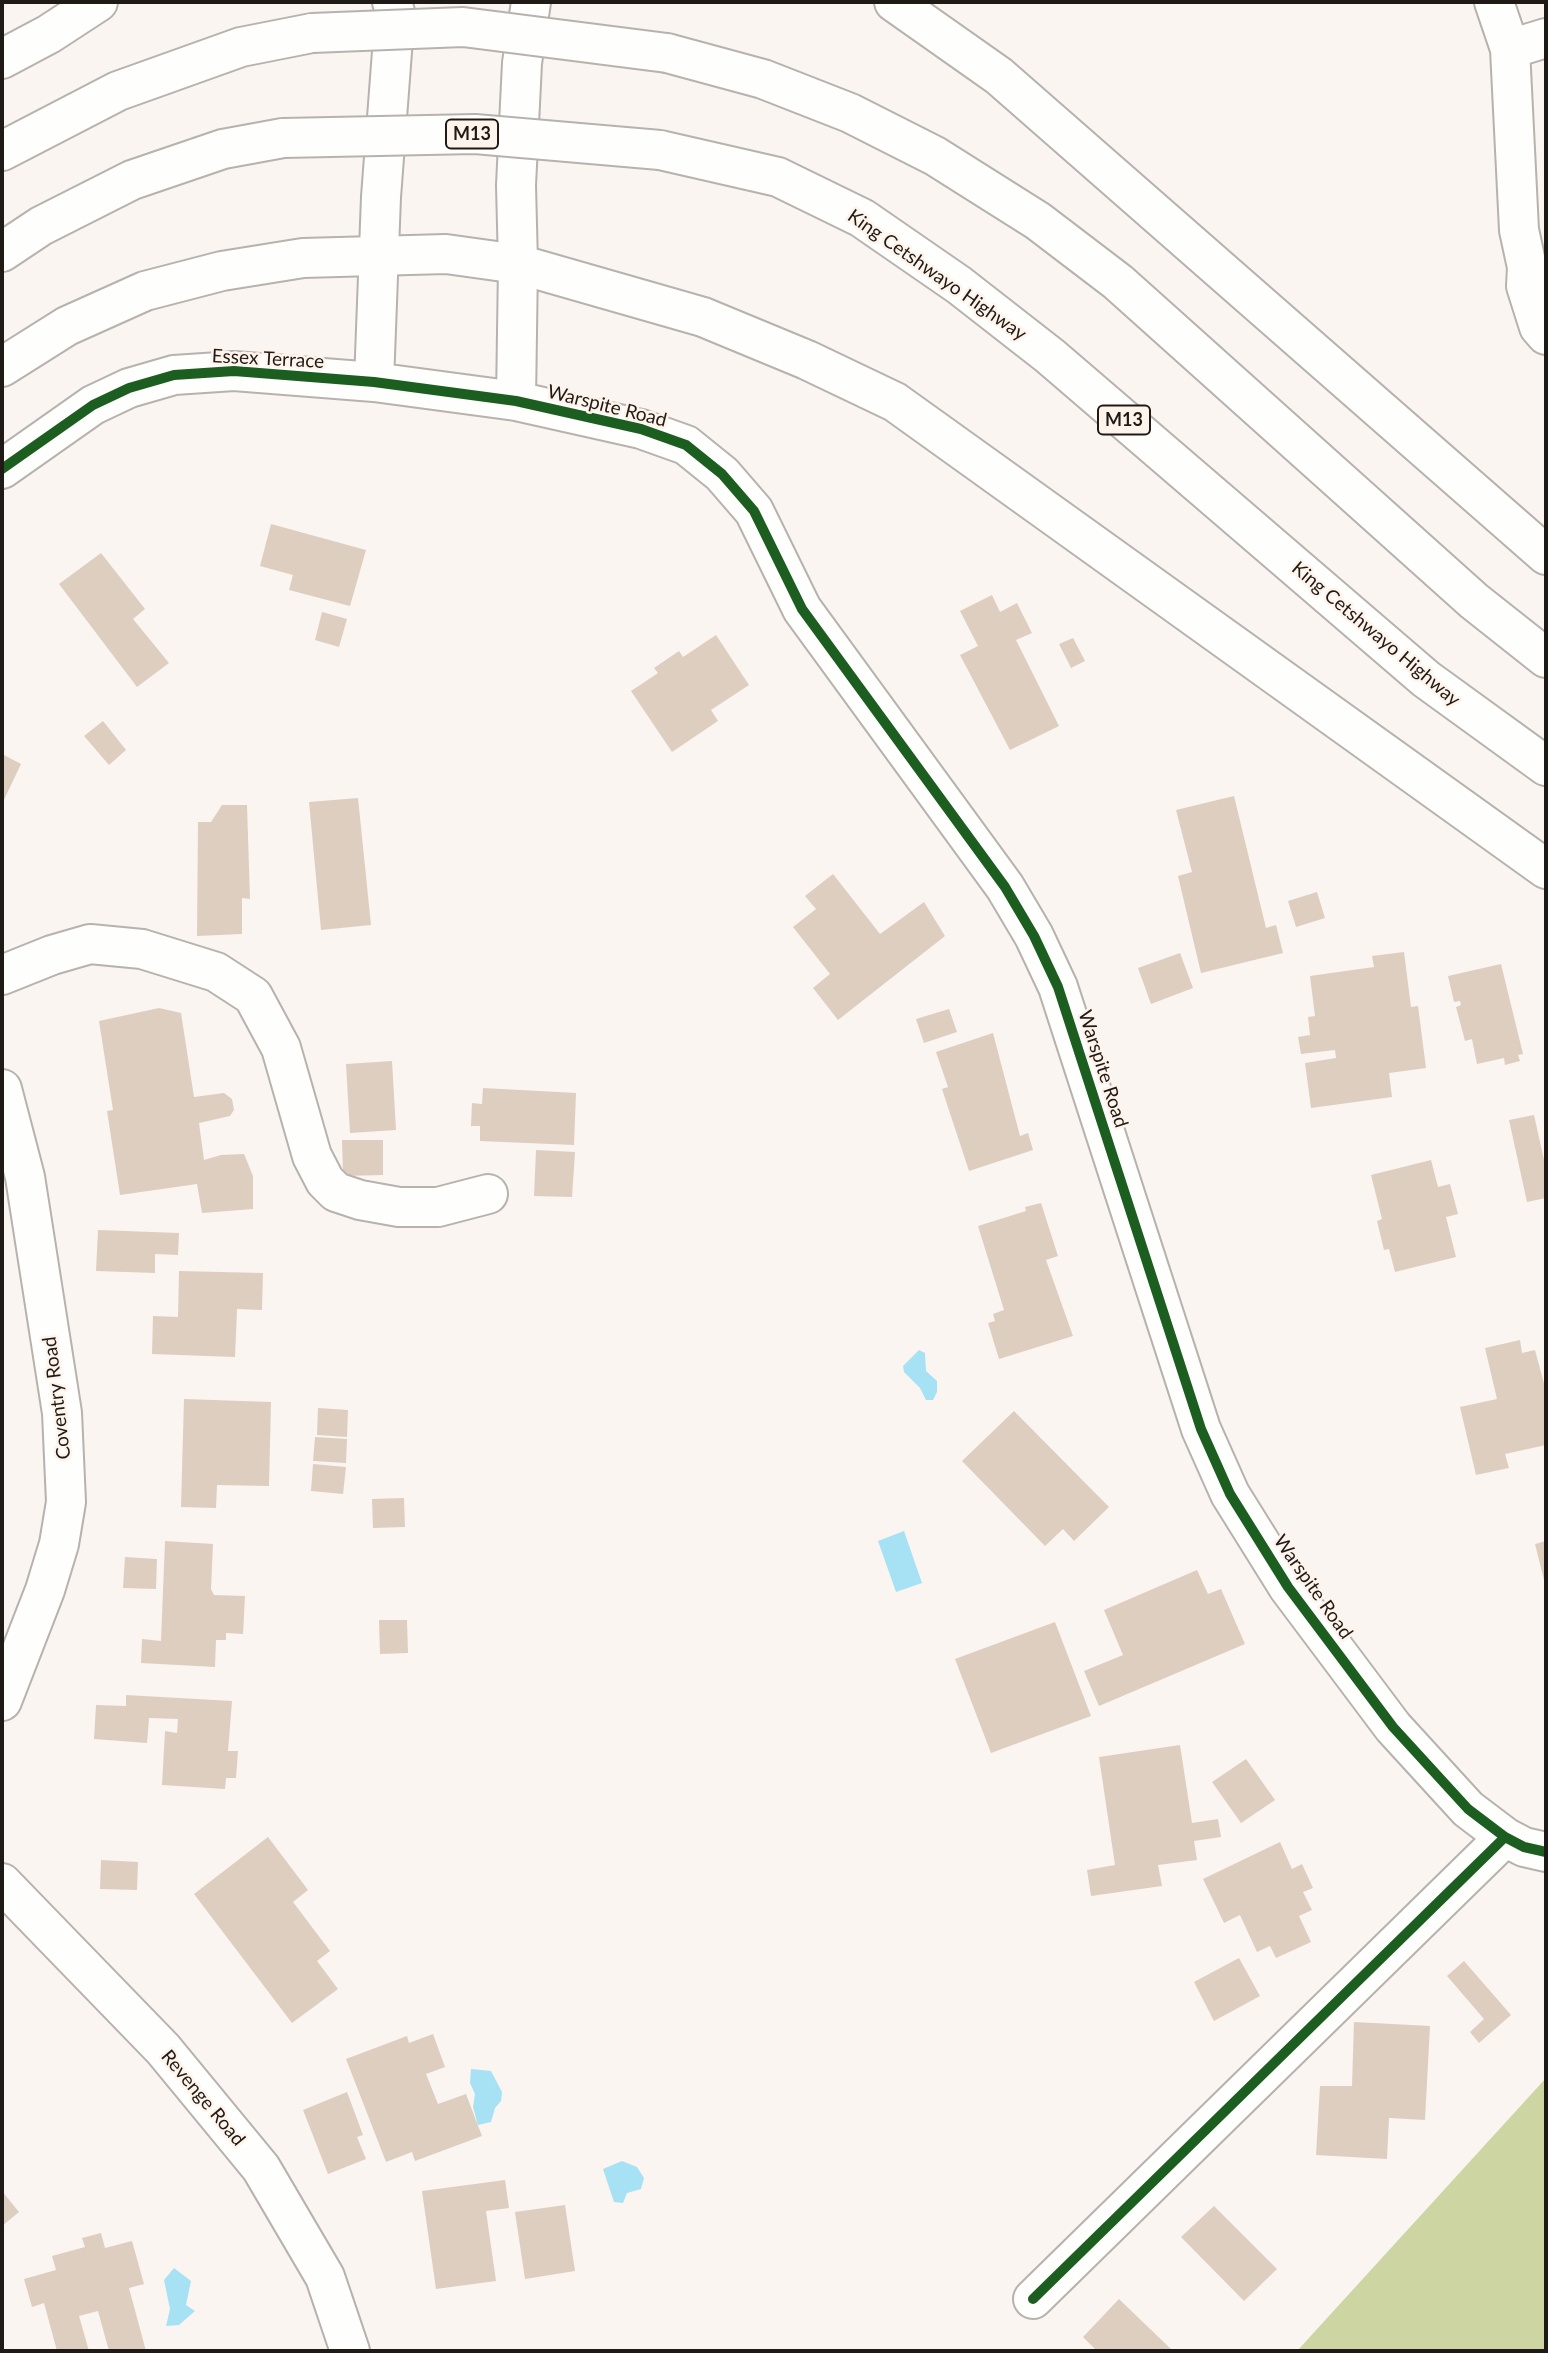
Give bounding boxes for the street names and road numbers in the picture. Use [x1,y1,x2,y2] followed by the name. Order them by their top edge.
[446,119,498,148] road number: M13
[843,205,1031,345] street label: King Cetshwayo Highway
[211,345,325,373] street label: Essex Terrace
[545,380,669,432] street label: Warspite Road
[1098,406,1150,434] road number: M13
[1287,557,1465,711] street label: King Cetshwayo Highway
[1073,1007,1133,1131] street label: Warspite Road
[38,1335,76,1461] street label: Coventry Road
[1269,1530,1357,1644] street label: Warspite Road
[156,2045,250,2151] street label: Revenge Road

